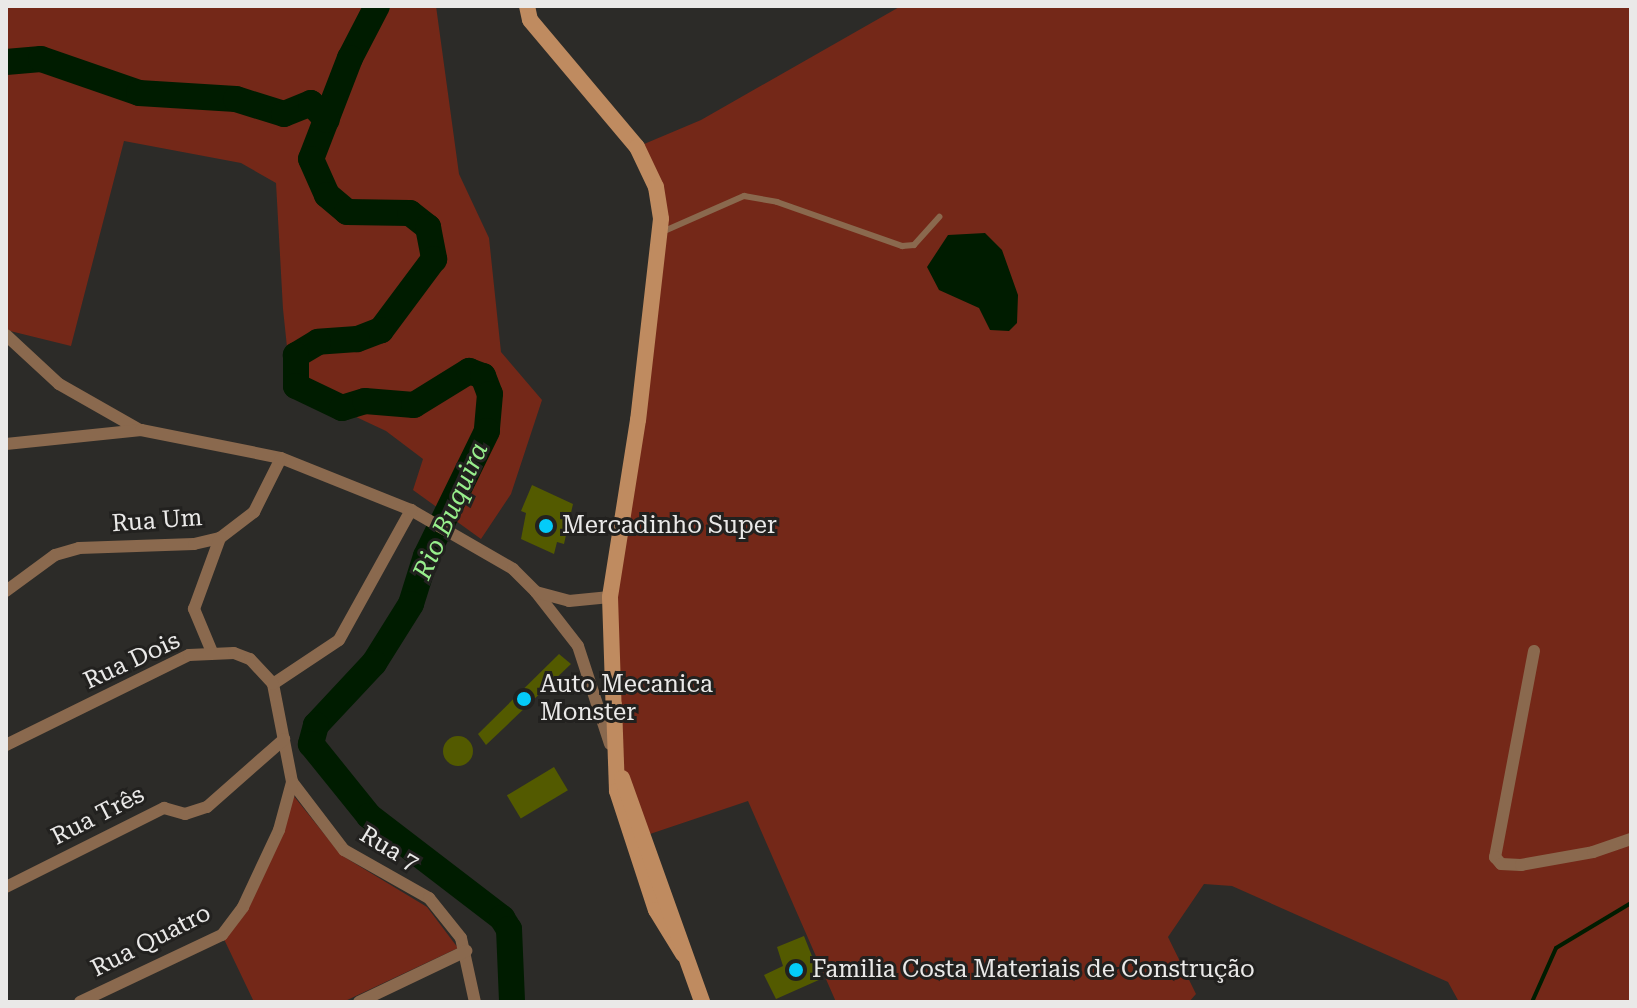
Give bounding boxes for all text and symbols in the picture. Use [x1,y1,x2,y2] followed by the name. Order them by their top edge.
[407,438,495,584] water label: Rio Buquira
[111,503,203,539] street label: Rua Um
[562,512,777,540] place label: Mercadinho Super
[537,517,555,535] marker: Mercadinho Super
[79,626,185,696] street label: Rua Dois
[540,671,713,727] place label: Auto Mecanica Monster
[515,690,533,708] marker: Auto Mecanica Monster
[47,780,149,852] street label: Rua Três
[354,820,424,878] street label: Rua 7
[86,899,216,983] street label: Rua Quatro
[812,956,1255,984] place label: Familia Costa Materiais de Construção
[787,961,805,979] marker: Familia Costa Materiais de Construção

